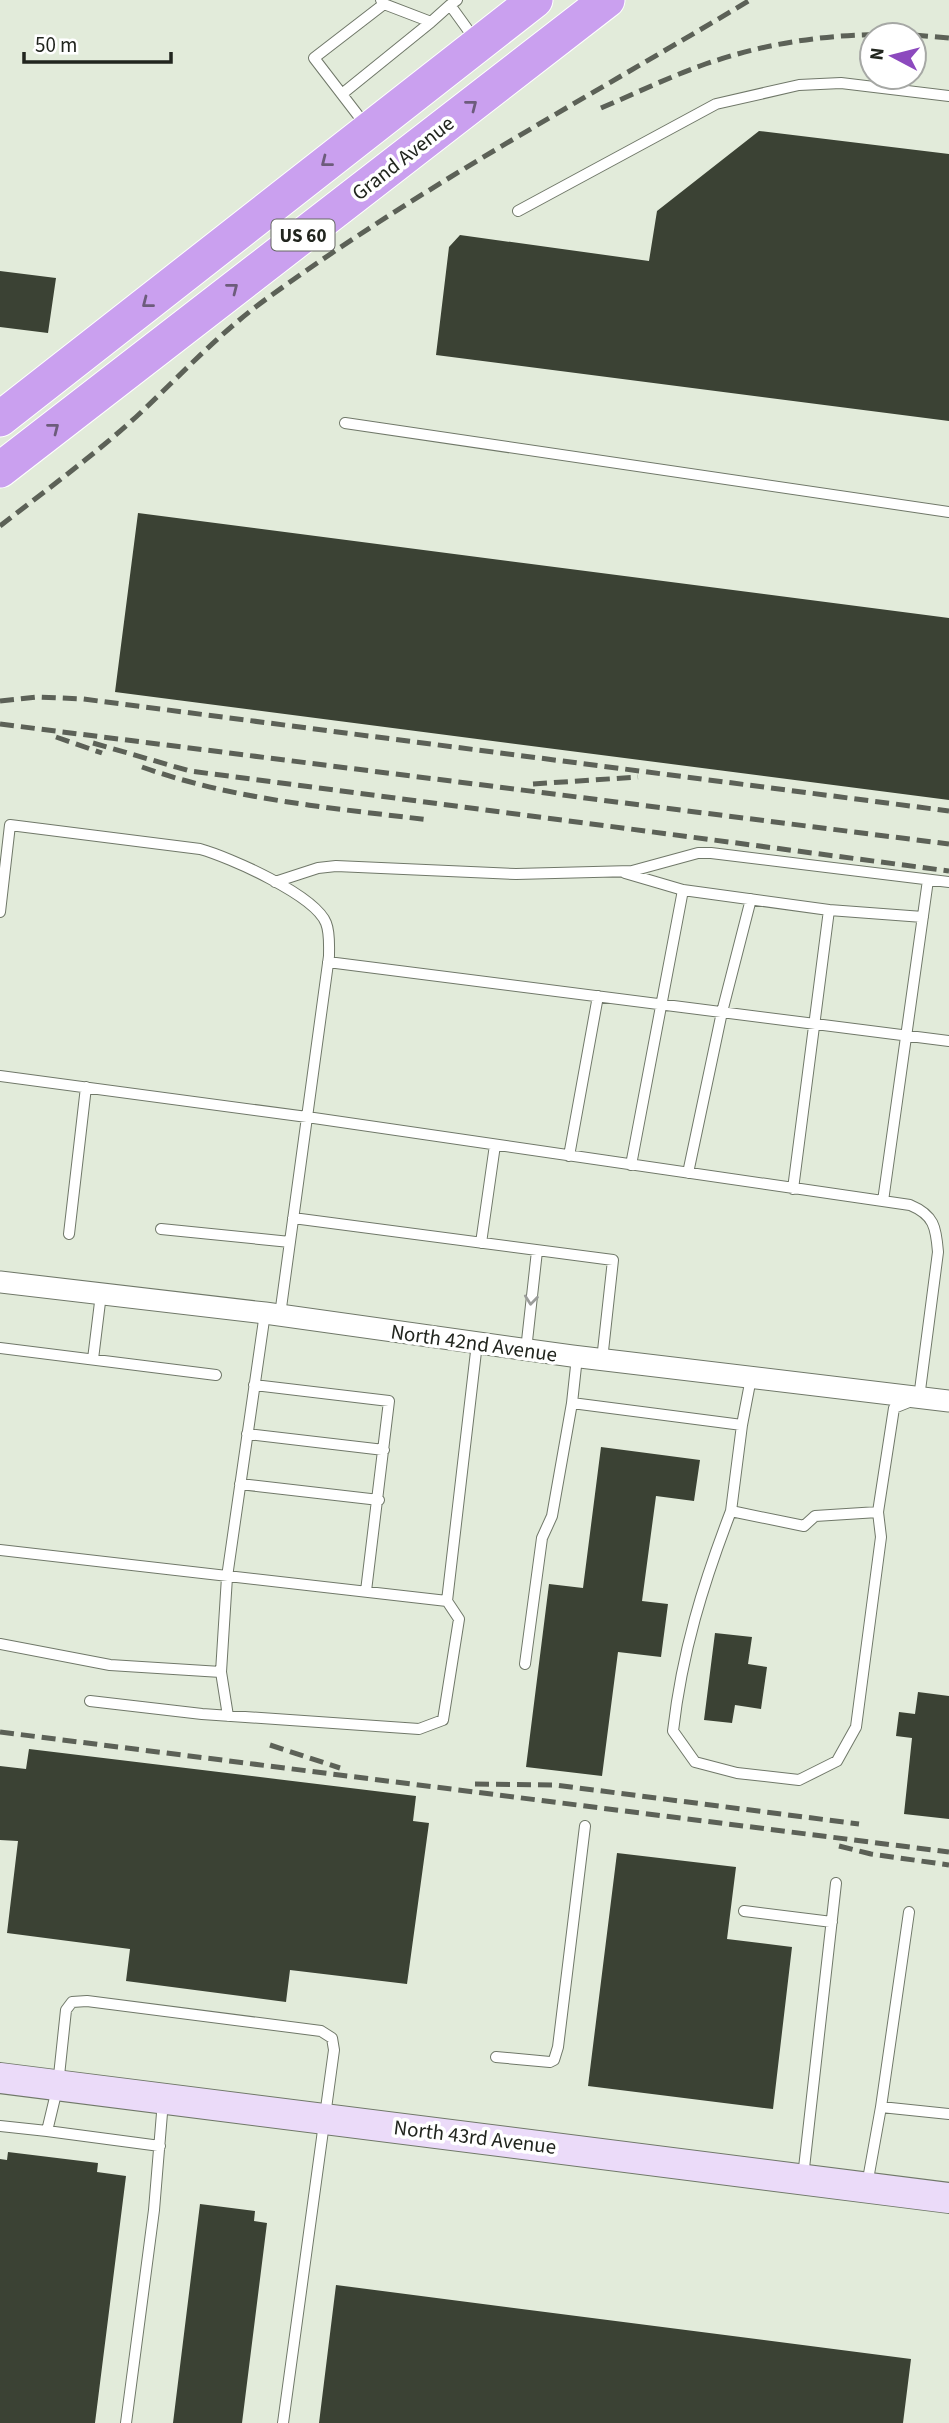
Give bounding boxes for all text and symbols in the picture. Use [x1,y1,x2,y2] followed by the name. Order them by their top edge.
[24,21,172,65] scale bar
[858,21,928,91] north arrow
[35,30,77,60] text: 50 m
[863,46,892,62] text: N
[464,100,476,113] one-way arrow
[346,108,460,208] street label: Grand Avenue
[322,154,334,167] one-way arrow
[272,219,334,250] road number: US 60
[226,284,238,297] one-way arrow
[143,294,155,307] one-way arrow
[46,424,59,437] one-way arrow
[524,1294,539,1306] one-way arrow
[389,1316,559,1370] street label: North 42nd Avenue
[392,2112,558,2162] street label: North 43rd Avenue

